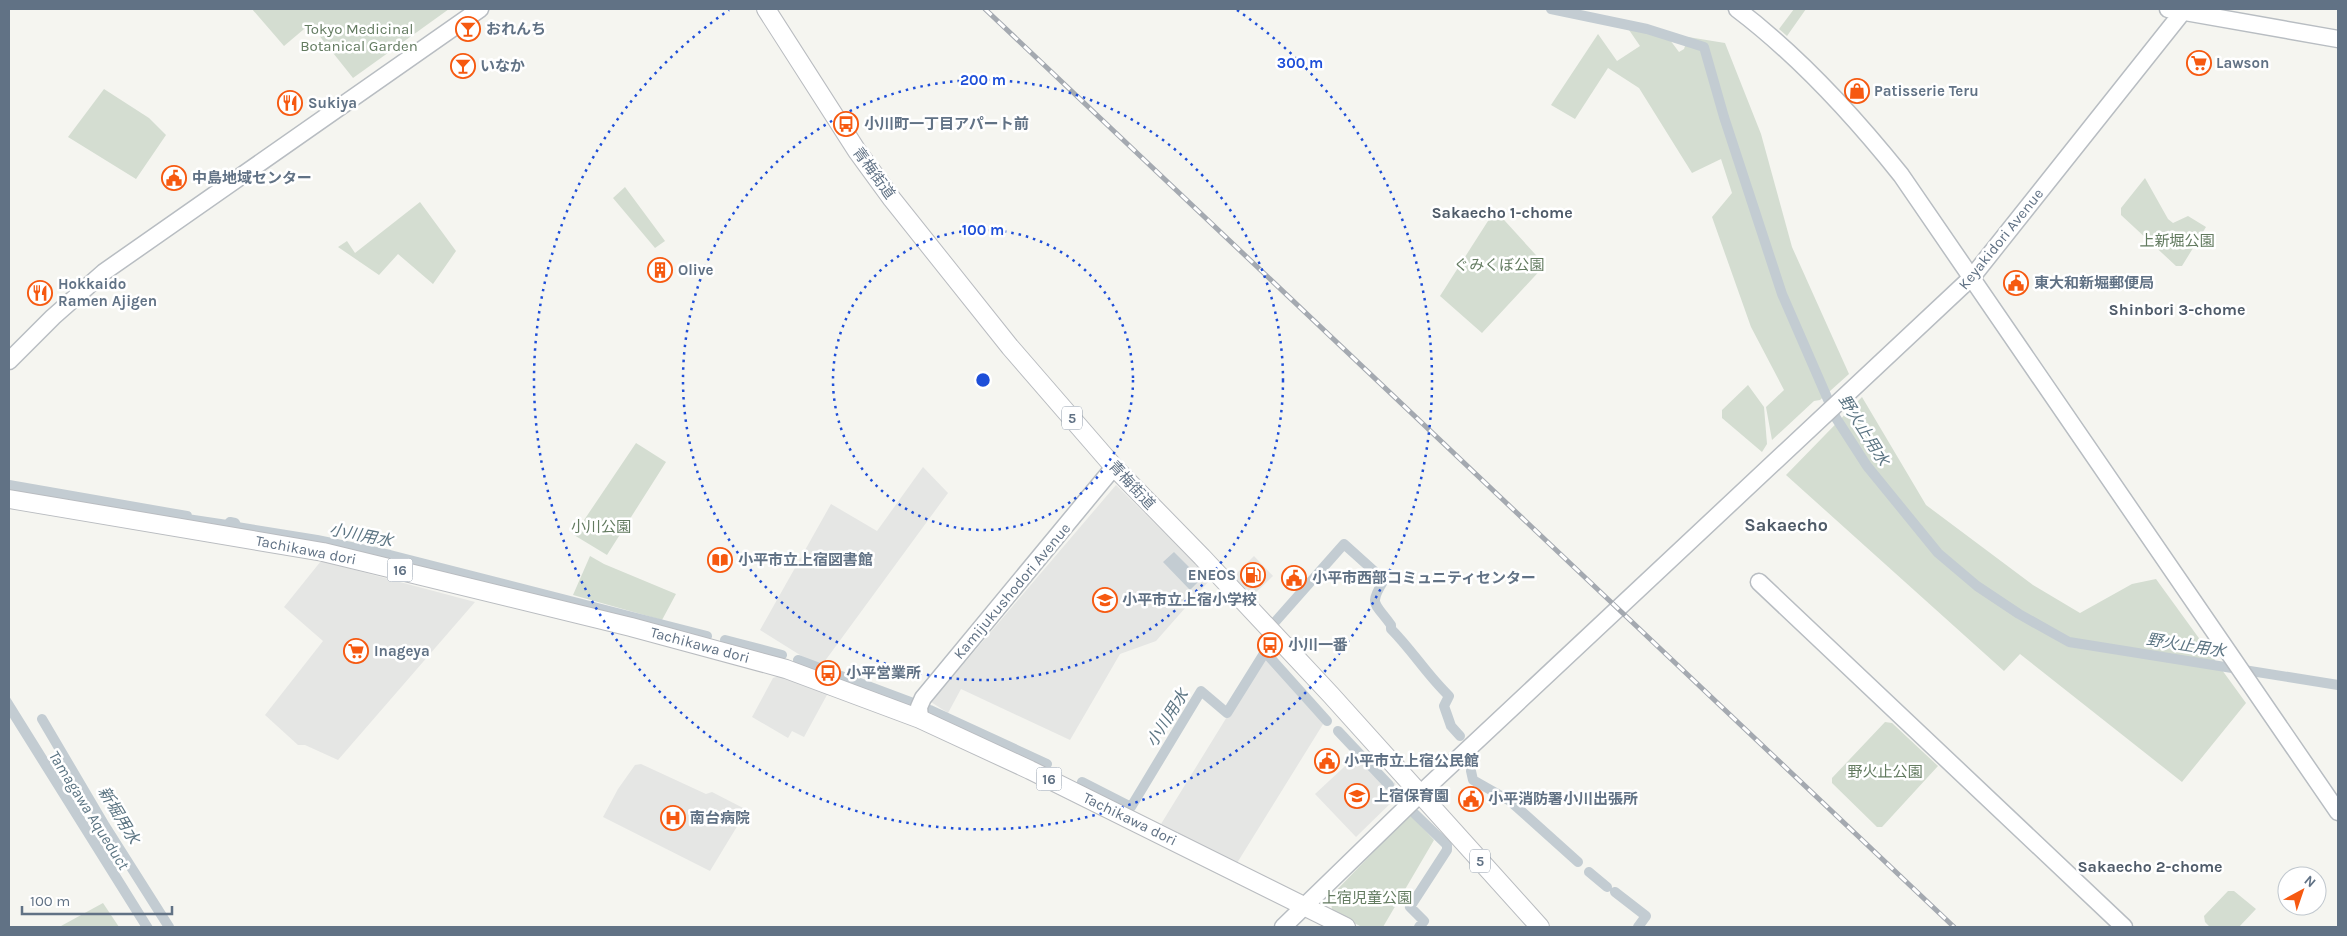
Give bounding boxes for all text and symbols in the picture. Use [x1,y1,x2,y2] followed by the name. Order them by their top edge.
[455,16,481,42] bar icon: おれんち
[300,20,418,55] park label: Tokyo Medicinal Botanical Garden
[486,20,546,38] place label: おれんち
[2186,50,2212,76] supermarket icon: Lawson
[450,53,476,79] bar icon: いなか
[1277,54,1323,72] text: 300 m
[2216,54,2269,72] place label: Lawson
[480,57,525,75] place label: いなか
[960,71,1006,89] text: 200 m
[1844,78,1870,104] shop icon: Patisserie Teru
[1874,82,1979,100] place label: Patisserie Teru
[277,90,303,116] restaurant icon: Sukiya
[308,94,357,112] place label: Sukiya
[833,111,859,137] bus stop icon: 小川町一丁目アパート前
[864,115,1029,133] place label: 小川町一丁目アパート前
[849,143,899,203] street label: 青梅街道
[161,165,187,191] public building icon: 中島地域センター
[192,169,312,187] place label: 中島地域センター
[1955,185,2047,293] street label: Keyakidori Avenue
[1431,203,1573,222] district label: Sakaecho 1-chome
[962,221,1004,239] text: 100 m
[2139,232,2215,250] park label: 上新堀公園
[1454,256,1544,274] park label: ぐみくぼ公園
[647,257,673,283] building icon: Olive
[678,261,714,279] place label: Olive
[2003,270,2029,296] public building icon: 東大和新堀郵便局
[2034,274,2154,292] place label: 東大和新堀郵便局
[58,275,157,310] place label: Hokkaido Ramen Ajigen
[27,280,53,306] restaurant icon: Hokkaido Ramen Ajigen
[2109,300,2245,319] district label: Shinbori 3-chome
[974,371,992,389] centre of rings
[1835,391,1894,471] water label: 野火止用水
[1062,406,1082,429] road number: 5
[1105,457,1159,513] street label: 青梅街道
[1744,514,1828,536] district label: Sakaecho
[571,518,631,536] park label: 小川公園
[950,519,1074,663] street label: Kamijukushodori Avenue
[328,520,396,551] water label: 小川用水
[254,531,358,569] street label: Tachikawa dori
[707,547,733,573] library icon: 小平市立上宿図書館
[738,551,873,569] place label: 小平市立上宿図書館
[388,558,412,582] road number: 16
[1240,562,1266,588] fuel station icon: ENEOS
[1281,565,1307,591] public building icon: 小平市西部コミュニティセンター
[1188,566,1236,584] place label: ENEOS
[1312,569,1536,587] place label: 小平市西部コミュニティセンター
[1092,587,1118,613] school or university icon: 小平市立上宿小学校
[1122,591,1257,609] place label: 小平市立上宿小学校
[648,623,752,667] street label: Tachikawa dori
[2145,629,2229,661] water label: 野火止用水
[1257,632,1283,658] bus stop icon: 小川一番
[1288,636,1348,654] place label: 小川一番
[343,638,369,664] supermarket icon: Inageya
[374,642,430,660] place label: Inageya
[815,660,841,686] bus stop icon: 小平営業所
[846,664,921,682] place label: 小平営業所
[1142,684,1193,750] water label: 小川用水
[45,747,134,873] water label: Tamagawa Aqueduct
[1314,748,1340,774] public building icon: 小平市立上宿公民館
[1344,752,1479,770] place label: 小平市立上宿公民館
[1847,763,1923,781] park label: 野火止公園
[1036,768,1062,791] road number: 16
[94,783,145,849] water label: 新堀用水
[1344,783,1370,809] school or university icon: 上宿保育園
[1458,786,1484,812] public building icon: 小平消防署小川出張所
[1374,787,1449,805] place label: 上宿保育園
[1080,789,1180,849] street label: Tachikawa dori
[1488,790,1638,808] place label: 小平消防署小川出張所
[660,805,686,831] hospital icon: 南台病院
[690,809,750,827] place label: 南台病院
[1470,849,1490,872] road number: 5
[2077,857,2223,876] district label: Sakaecho 2-chome
[2277,866,2327,916] north arrow
[2301,872,2319,891] text: N
[22,884,172,916] scale bar
[1322,889,1412,907] park label: 上宿児童公園
[30,892,70,910] text: 100 m

